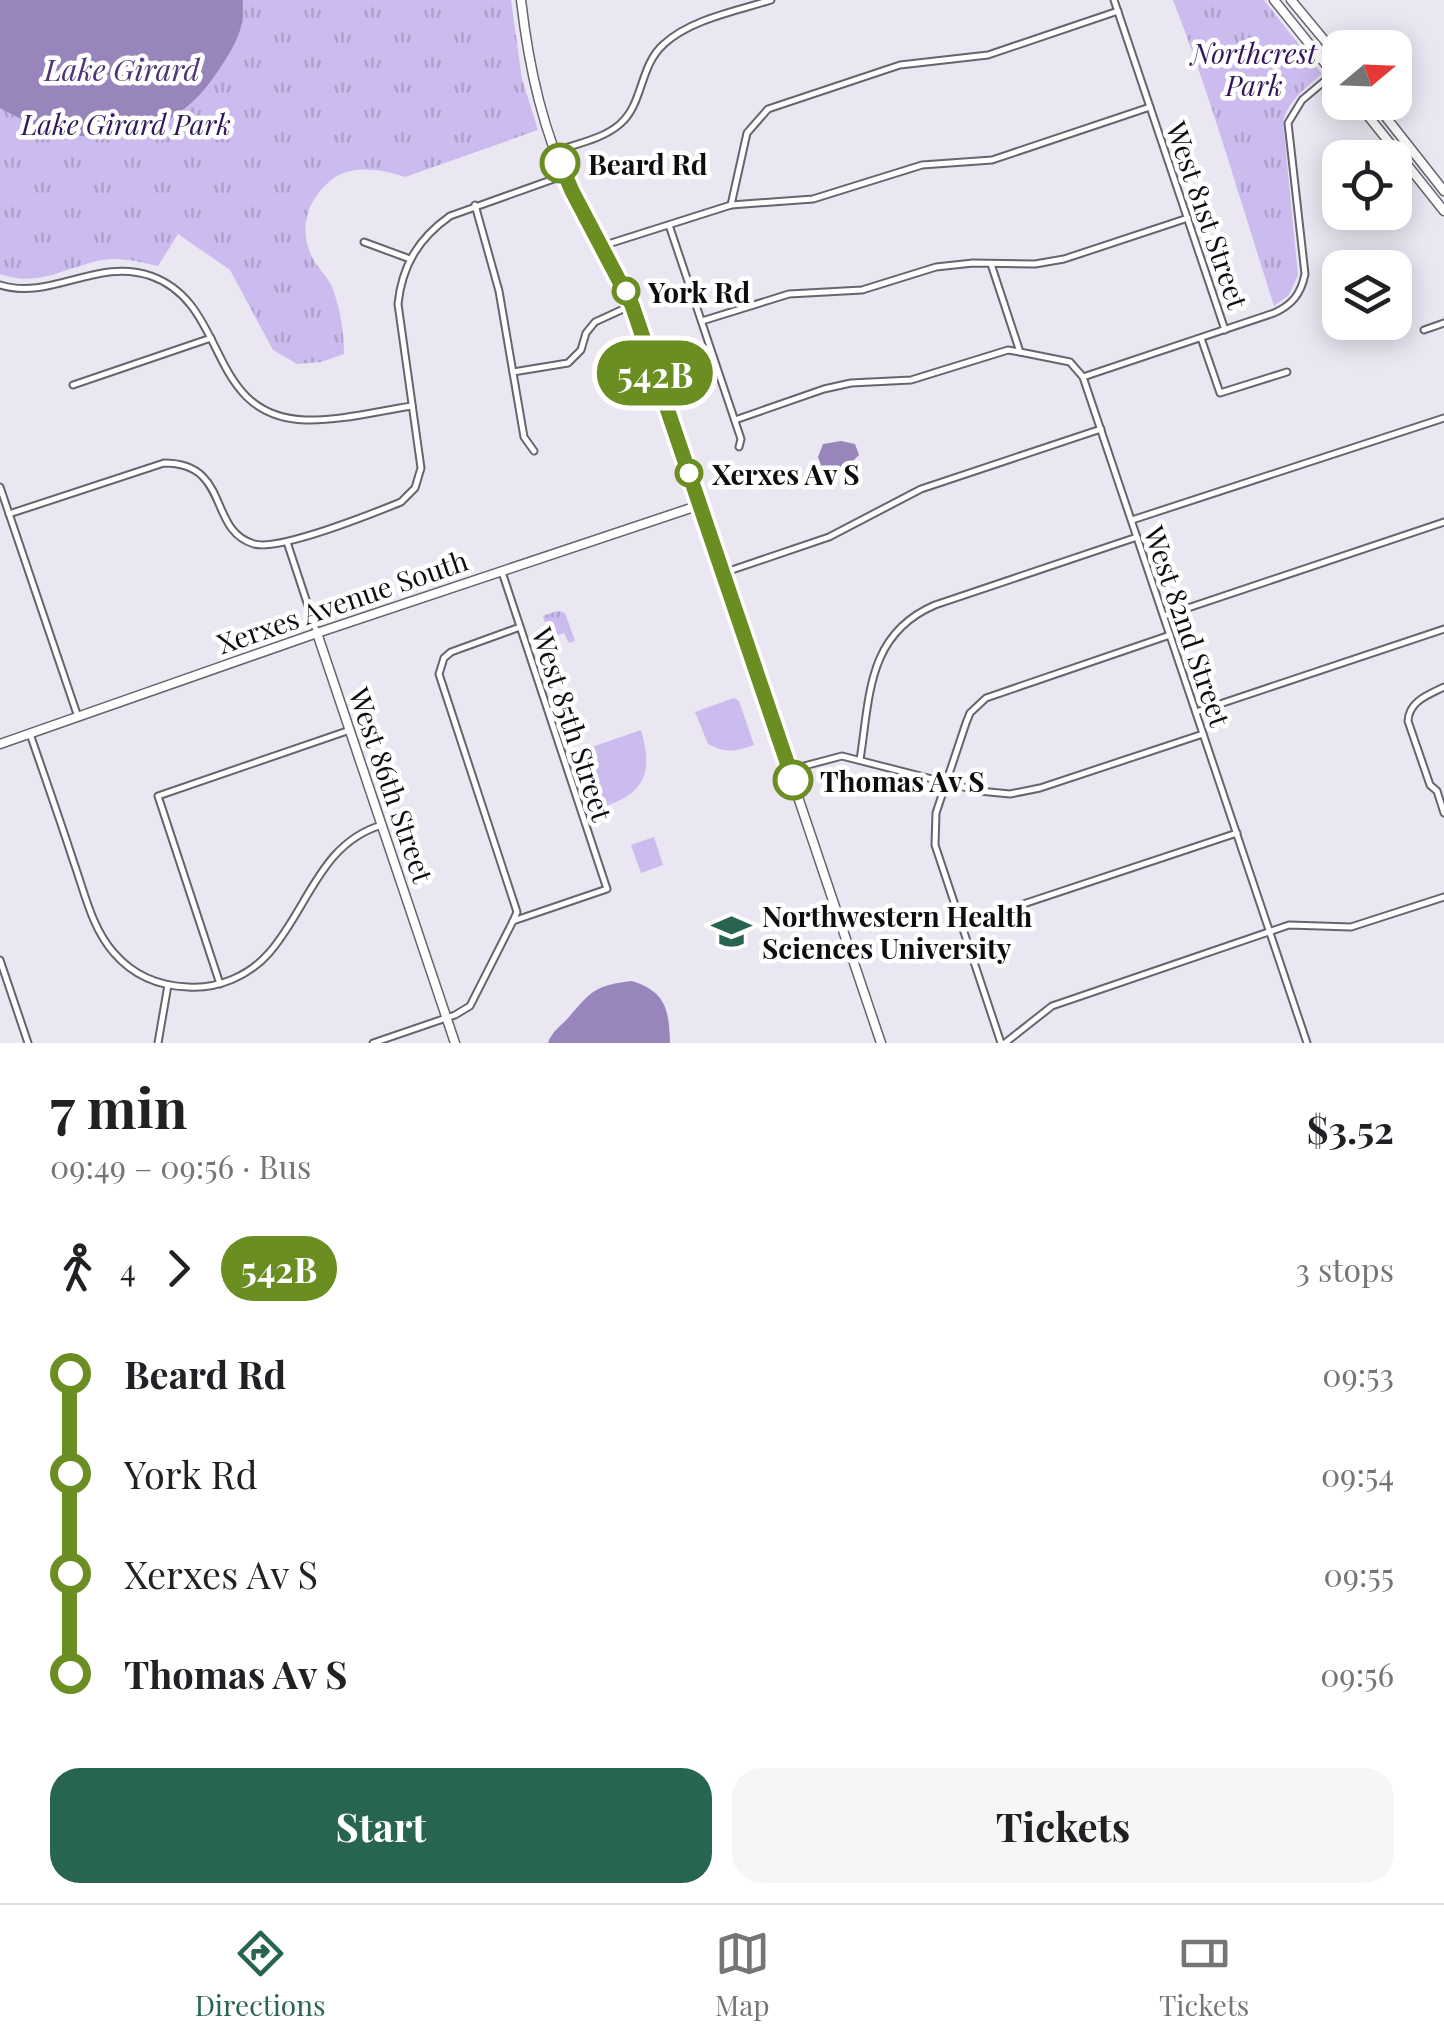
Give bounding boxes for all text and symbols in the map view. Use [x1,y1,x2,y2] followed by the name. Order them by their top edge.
[1322,30,1412,120] north arrow
[1322,30,1412,340] map controls
[1188,34,1318,103] park label: Northcrest Park
[42,49,201,89] water label: Lake Girard
[20,105,231,142] park label: Lake Girard Park
[1158,116,1258,314] street label: West 81st Street
[1322,140,1412,230] button: locate
[541,144,579,182] marker: Beard Rd
[588,145,708,182] place label: Beard Rd
[1322,250,1412,340] button: layers
[647,273,750,310] place label: York Rd
[613,278,639,304] marker: York Rd
[585,340,725,406] line badge: 542B
[617,350,693,397] text: 542B
[712,455,860,492] place label: Xerxes Av S
[676,460,702,486] marker: Xerxes Av S
[1136,520,1240,732] street label: West 82nd Street
[212,541,473,661] street label: Xerxes Avenue South
[524,622,622,826] street label: West 85th Street
[341,682,443,889] street label: West 86th Street
[774,761,812,799] marker: Thomas Av S
[820,762,985,799] place label: Thomas Av S
[762,897,1032,966] place label: Northwestern Health Sciences University
[711,910,753,952] school or university icon: Northwestern Health Sciences University
[50,1069,188,1143] text: 7 min
[1307,1103,1394,1154] text: $3.52
[50,1144,311,1187] text: 09:49 – 09:56 · Bus
[50,1241,105,1296] icon: walk
[151,1241,206,1296] icon: forward
[241,1245,317,1292] text: 542B
[120,1247,136,1290] text: 4
[1296,1247,1394,1290] text: 3 stops
[124,1348,286,1399] text: Beard Rd
[1322,1352,1394,1395] text: 09:53
[124,1448,258,1499] text: York Rd
[1321,1452,1394,1495] text: 09:54
[124,1548,318,1599] text: Xerxes Av S
[1323,1552,1394,1595] text: 09:55
[124,1648,347,1699] text: Thomas Av S
[1320,1652,1394,1695] text: 09:56
[50,1768,712,1883] button: Start
[732,1768,1394,1883] button: Tickets
[195,1926,325,2023] tab: Directions
[715,1926,770,2023] tab: Map
[1159,1926,1249,2023] tab: Tickets

